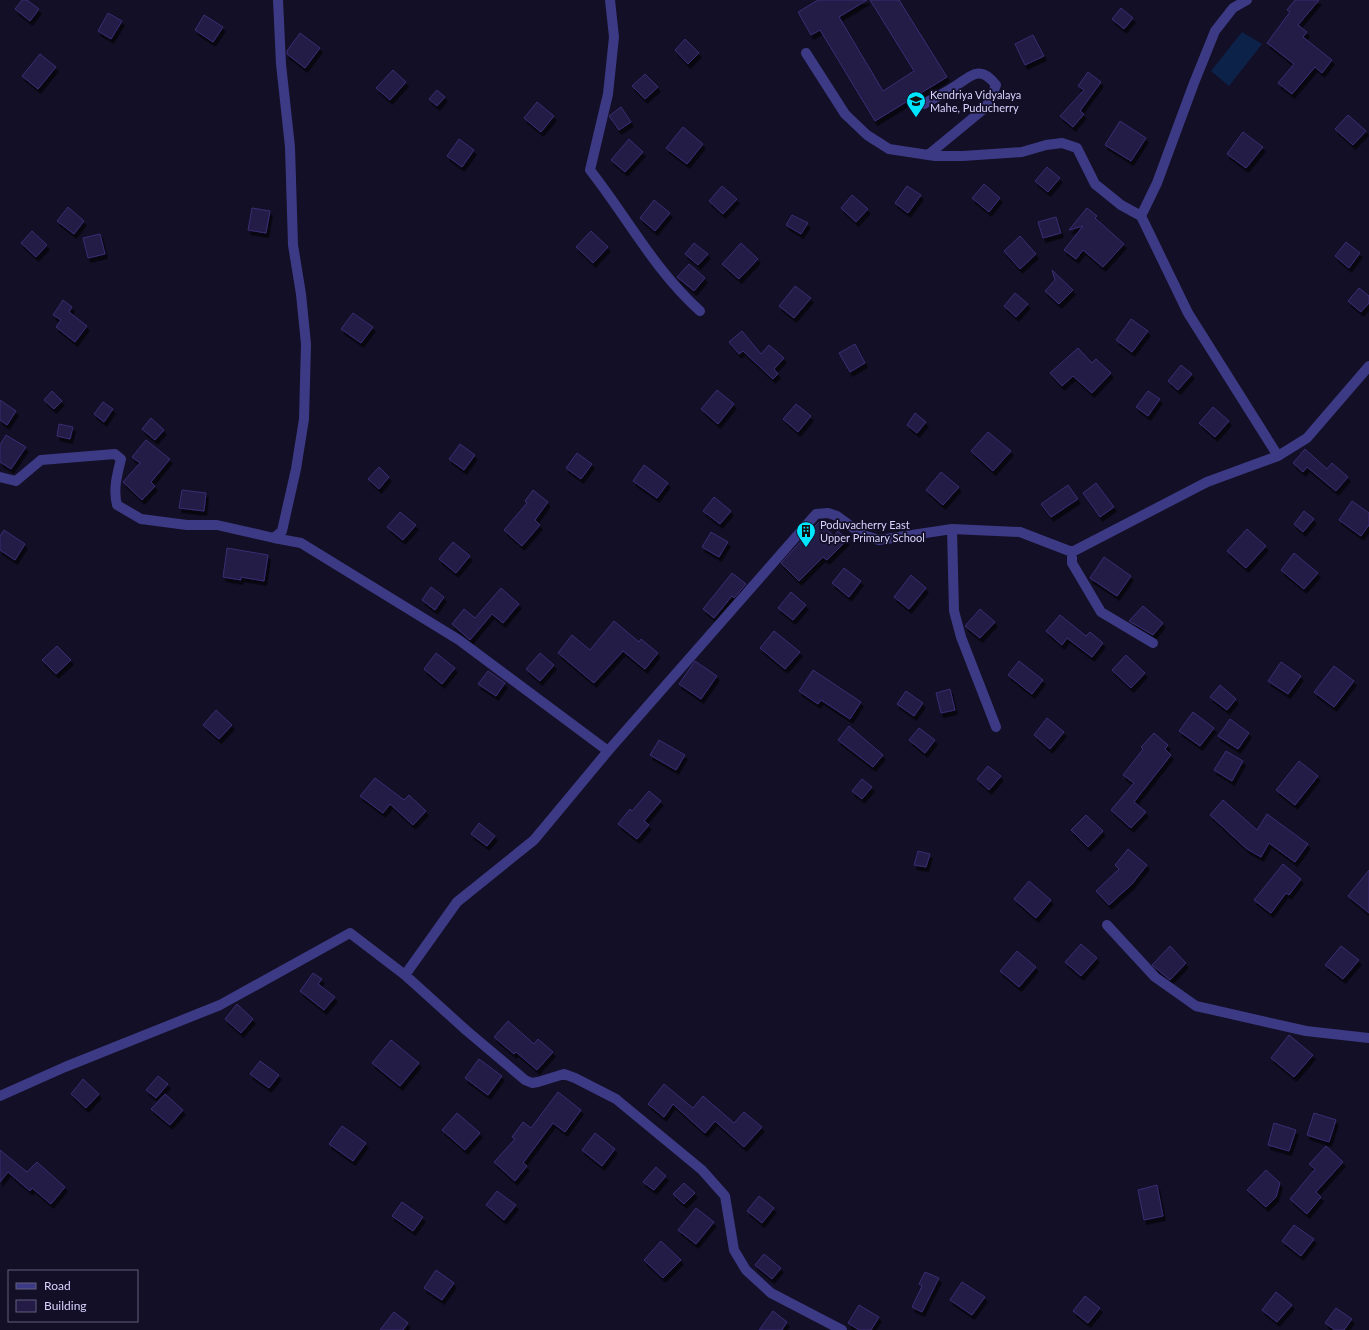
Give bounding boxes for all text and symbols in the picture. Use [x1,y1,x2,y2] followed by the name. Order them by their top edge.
[930,88,1021,114] place label: Kendriya Vidyalaya Mahe, Puducherry
[905,90,927,118] school or university icon: Kendriya Vidyalaya Mahe, Puducherry
[820,518,925,544] place label: Poduvacherry East Upper Primary School
[795,520,817,548] building icon: Poduvacherry East Upper Primary School
[8,1270,138,1322] legend
[44,1278,71,1293] text: Road
[44,1298,87,1313] text: Building

